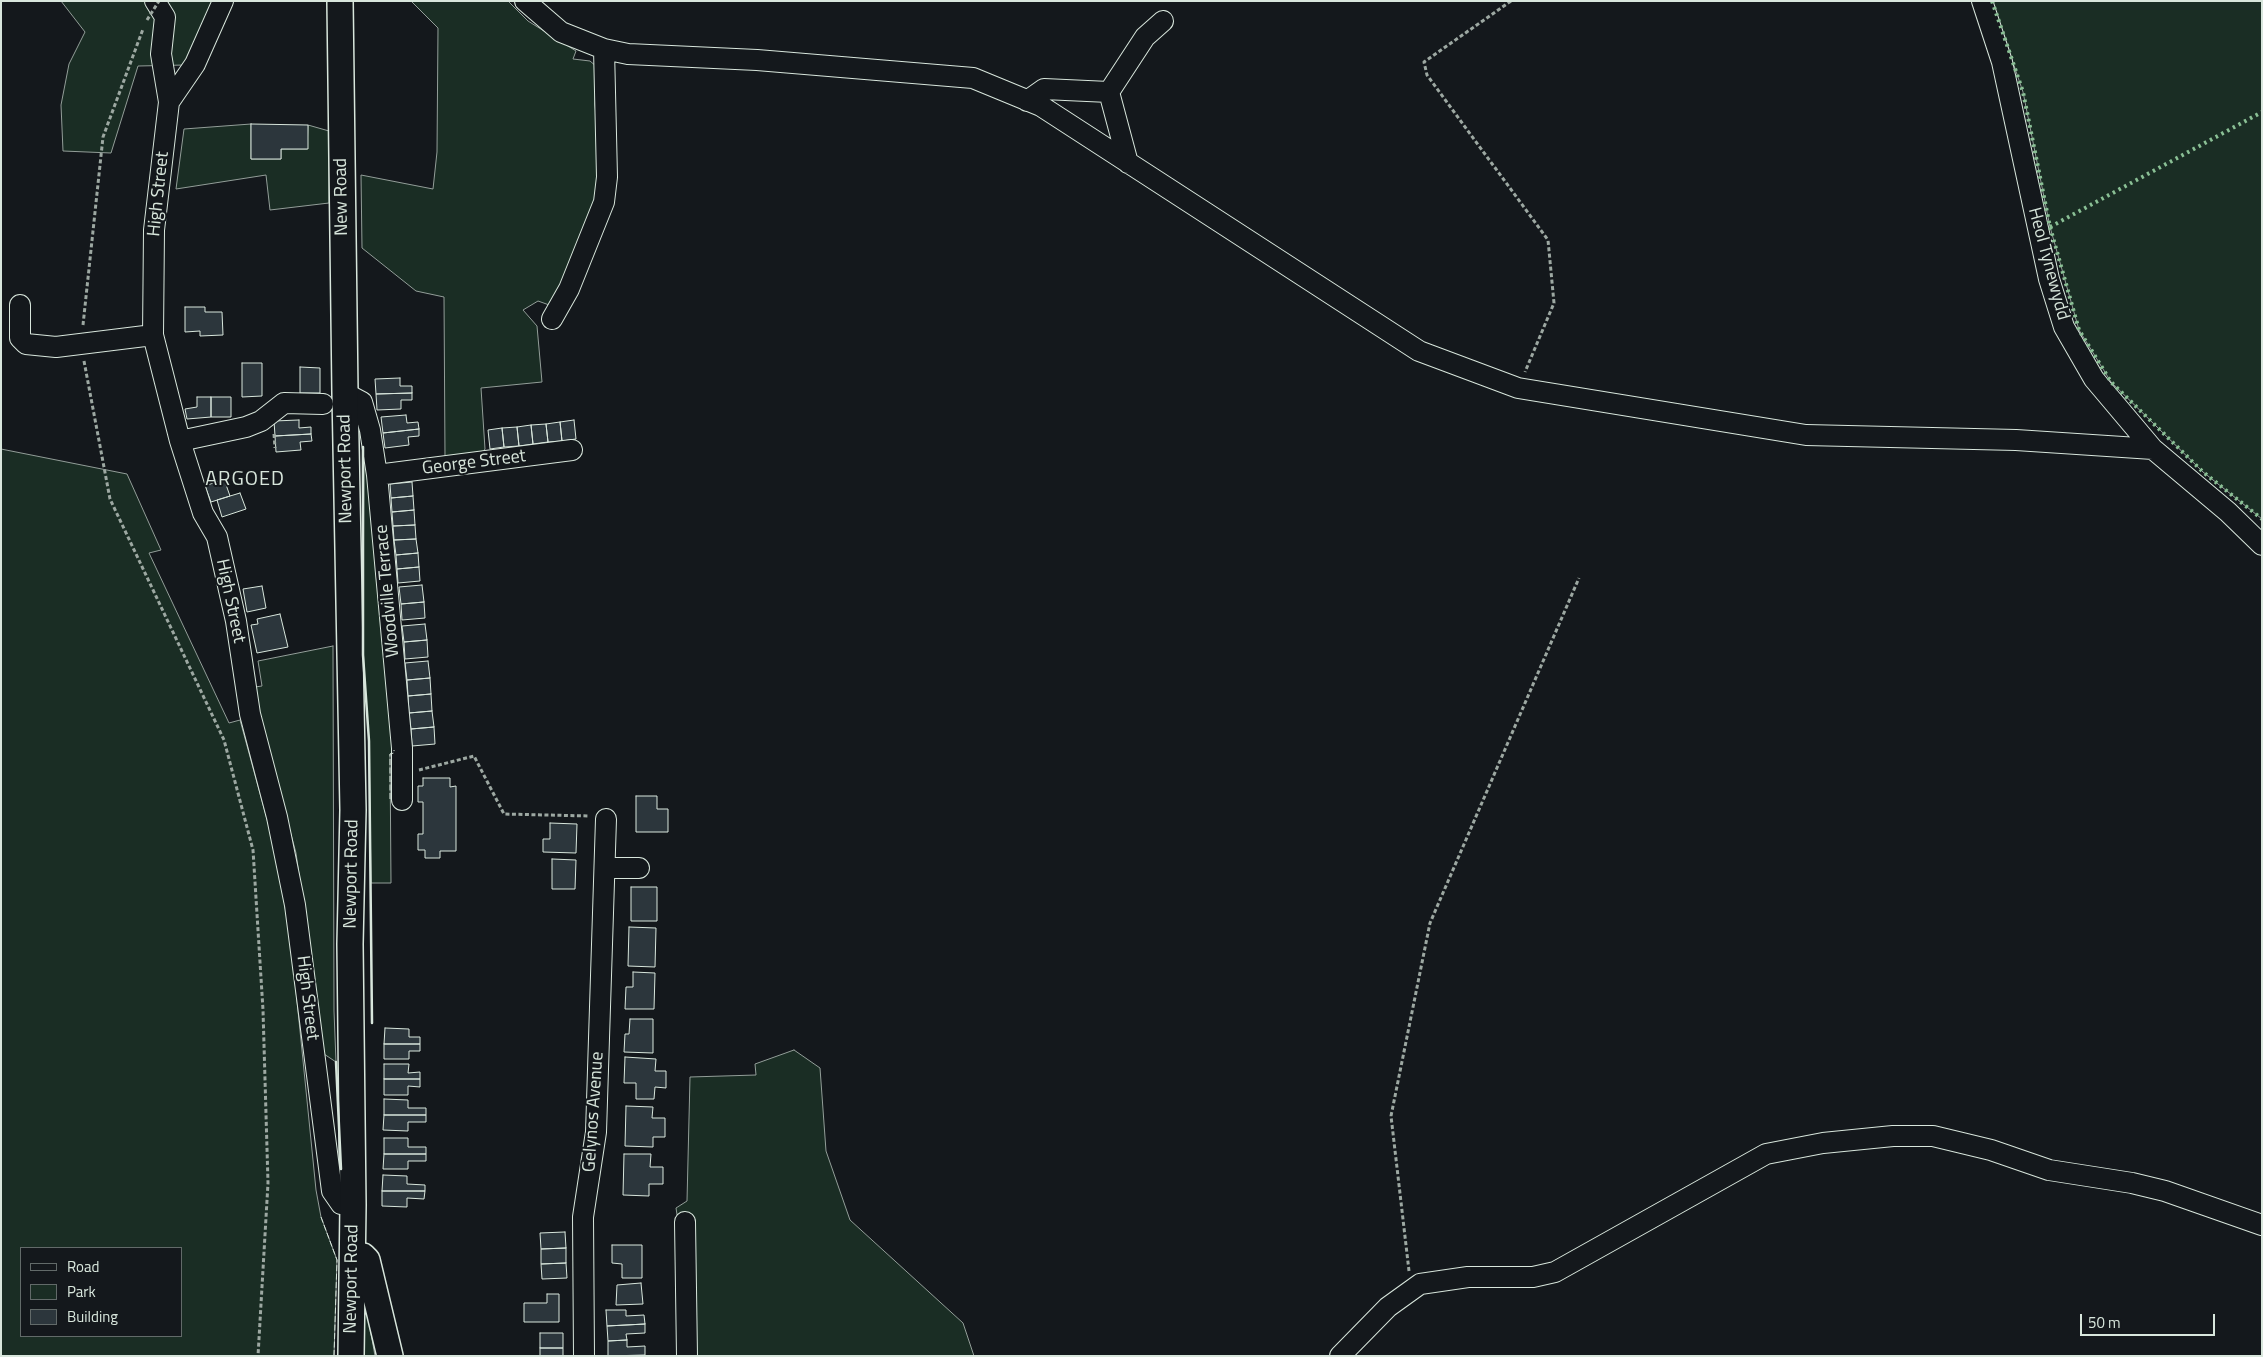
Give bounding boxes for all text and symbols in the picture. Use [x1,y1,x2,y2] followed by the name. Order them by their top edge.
[144,150,174,238] street label: High Street
[331,158,353,236] street label: New Road
[2023,205,2073,323] street label: Heol Tynewydd
[334,414,358,524] street label: Newport Road
[421,446,527,480] street label: George Street
[204,468,286,492] district label: ARGOED
[371,524,405,658] street label: Woodville Terrace
[211,557,249,645] street label: High Street
[340,819,364,929] street label: Newport Road
[291,954,323,1042] street label: High Street
[579,1051,609,1173] street label: Gelynos Avenue
[340,1224,364,1334] street label: Newport Road
[20,1247,182,1337] legend
[67,1255,99,1278] text: Road
[67,1280,96,1303] text: Park
[2083,1304,2218,1336] scale bar
[67,1305,118,1328] text: Building
[2088,1311,2121,1334] text: 50 m

